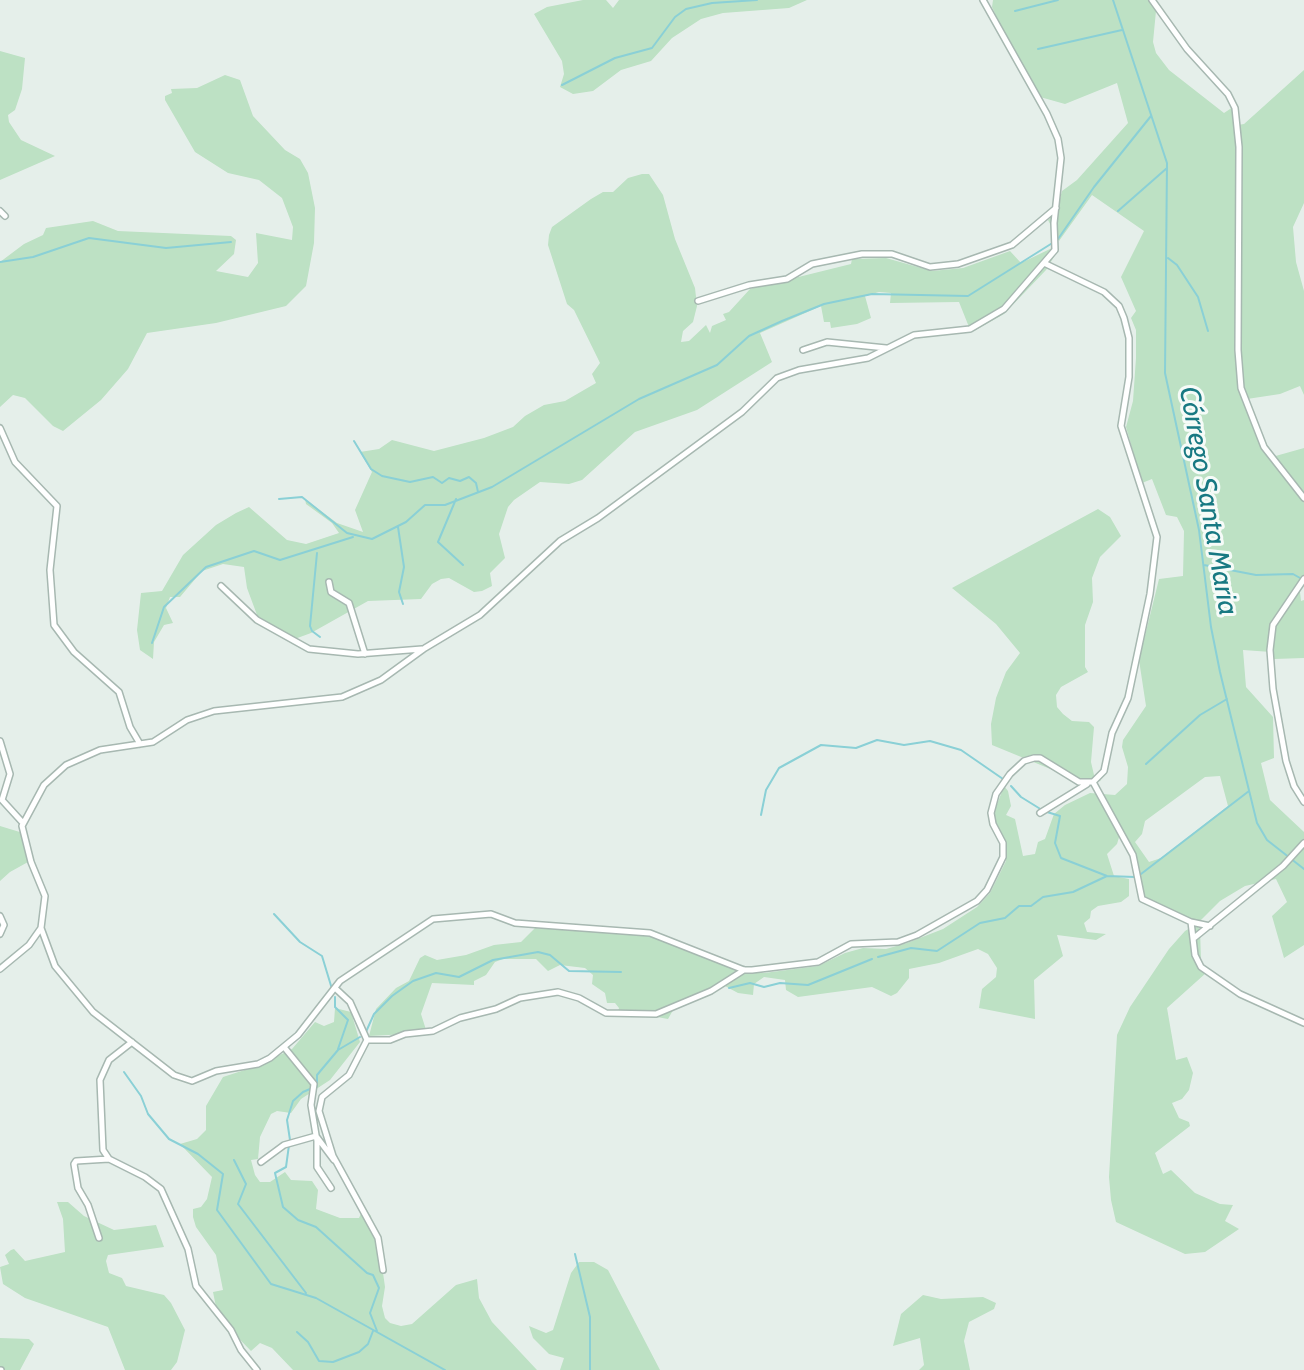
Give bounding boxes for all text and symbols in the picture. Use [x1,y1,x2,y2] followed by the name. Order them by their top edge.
[1171,384,1245,618] water label: Córrego Santa Maria

